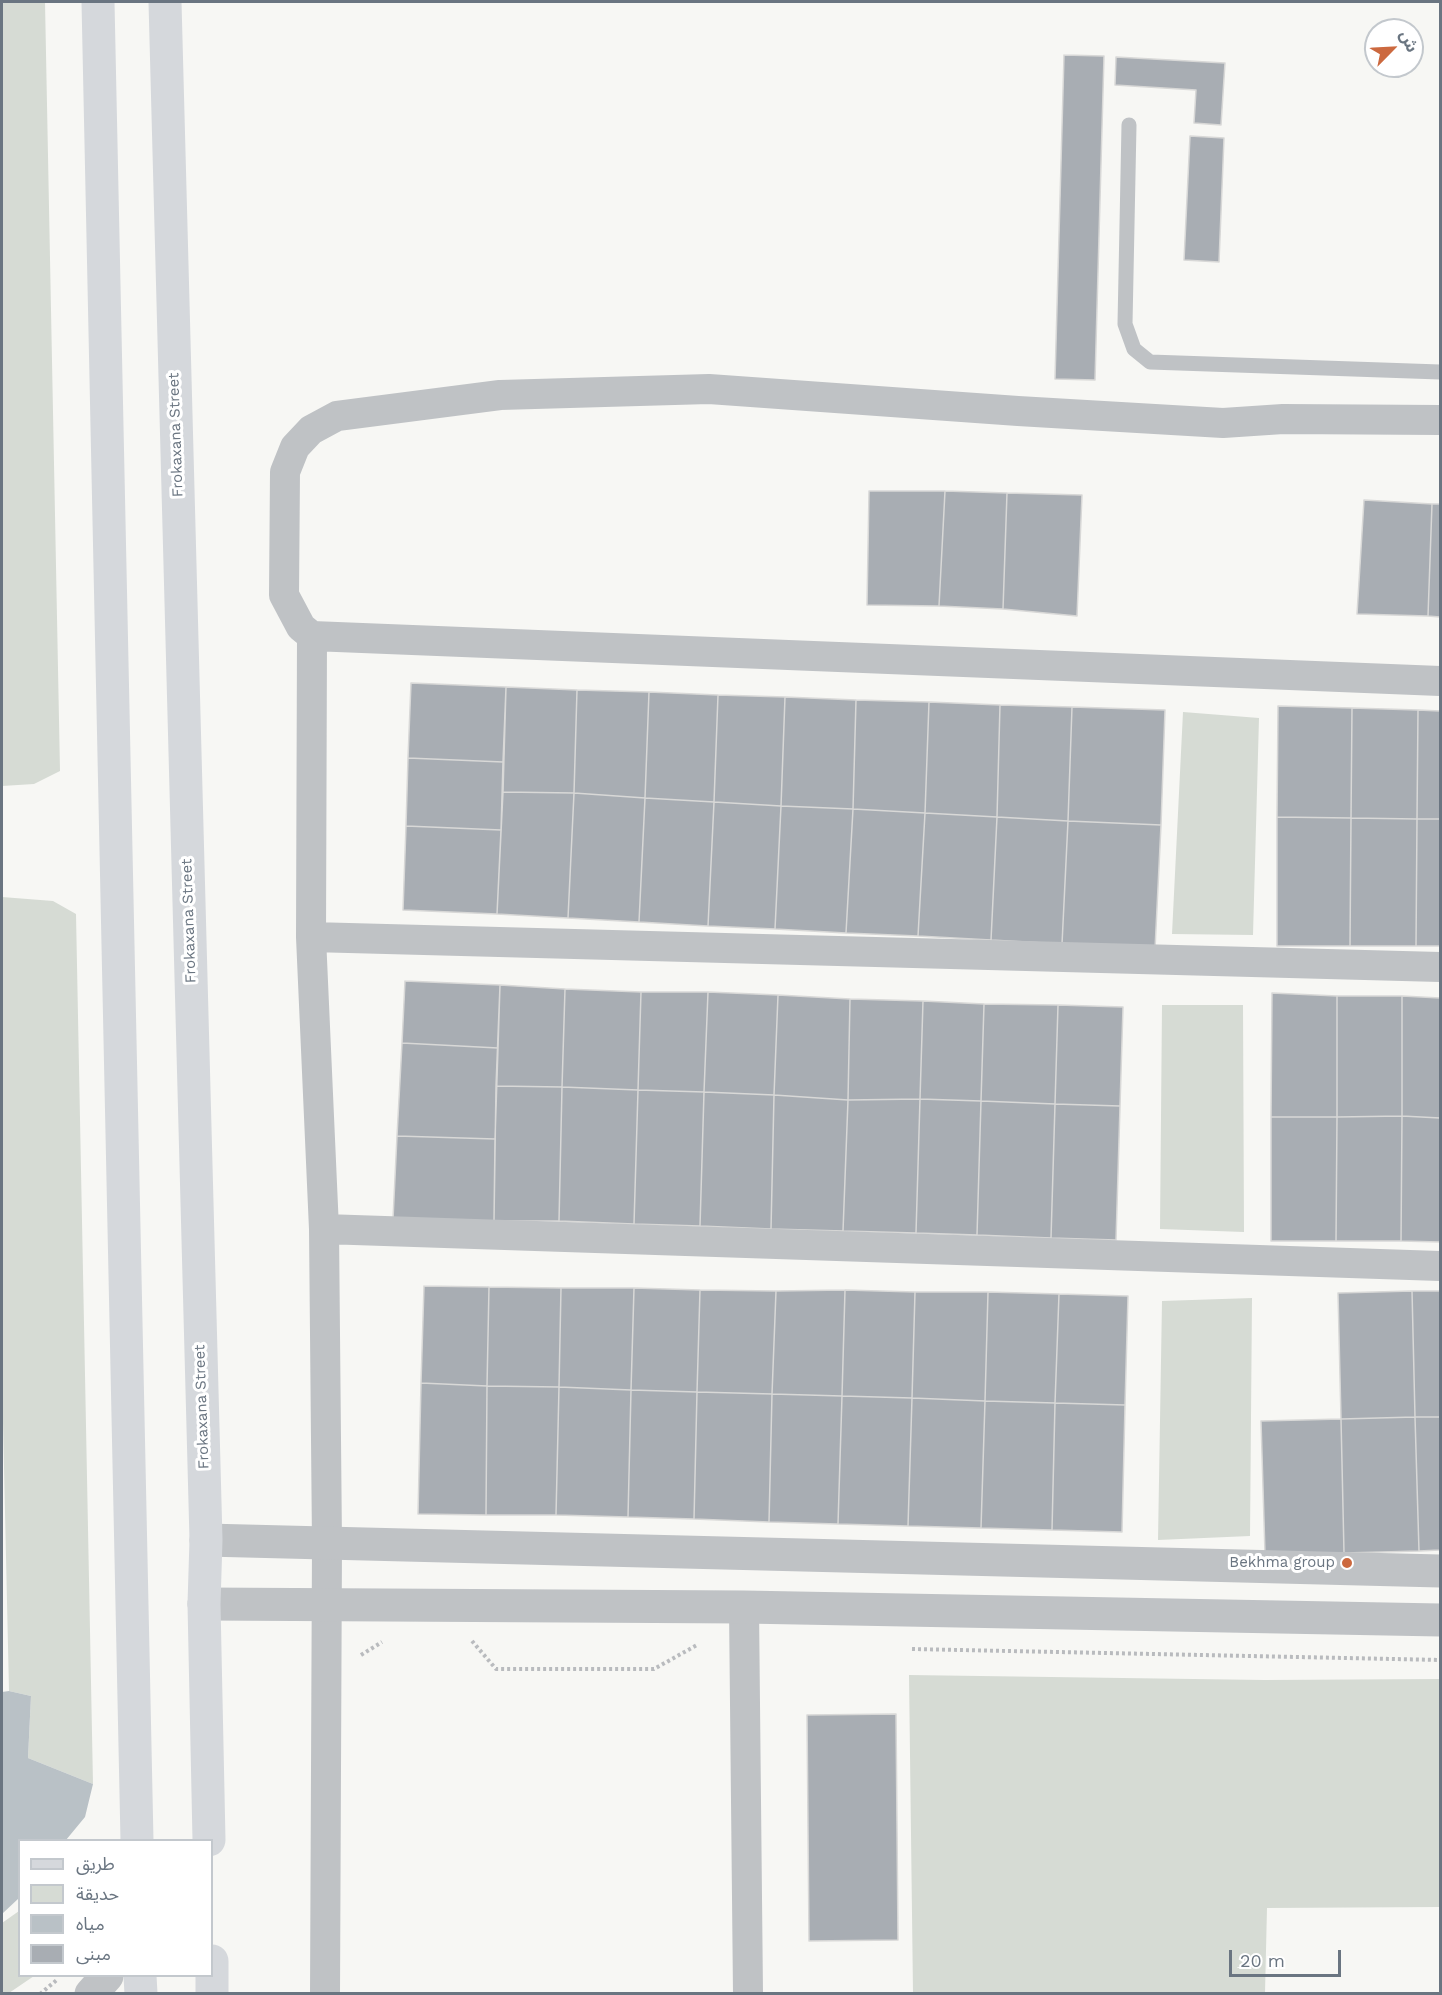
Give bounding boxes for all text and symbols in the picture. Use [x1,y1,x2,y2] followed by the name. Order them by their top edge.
[1364,18,1424,78] north arrow
[1396,27,1422,55] text: ش
[165,372,187,498] street label: Frokaxana Street
[178,858,200,984] street label: Frokaxana Street
[191,1344,213,1470] street label: Frokaxana Street
[1229,1554,1335,1572] place label: Bekhma group
[1340,1556,1354,1570] marker: Bekhma group
[18,1839,213,1977] legend
[76,1853,115,1874] text: طريق
[76,1883,119,1904] text: حديقة
[76,1913,105,1934] text: مياه
[1232,1938,1344,1976] scale bar
[76,1943,111,1964] text: مبنى
[1240,1950,1285,1971] text: 20 m

